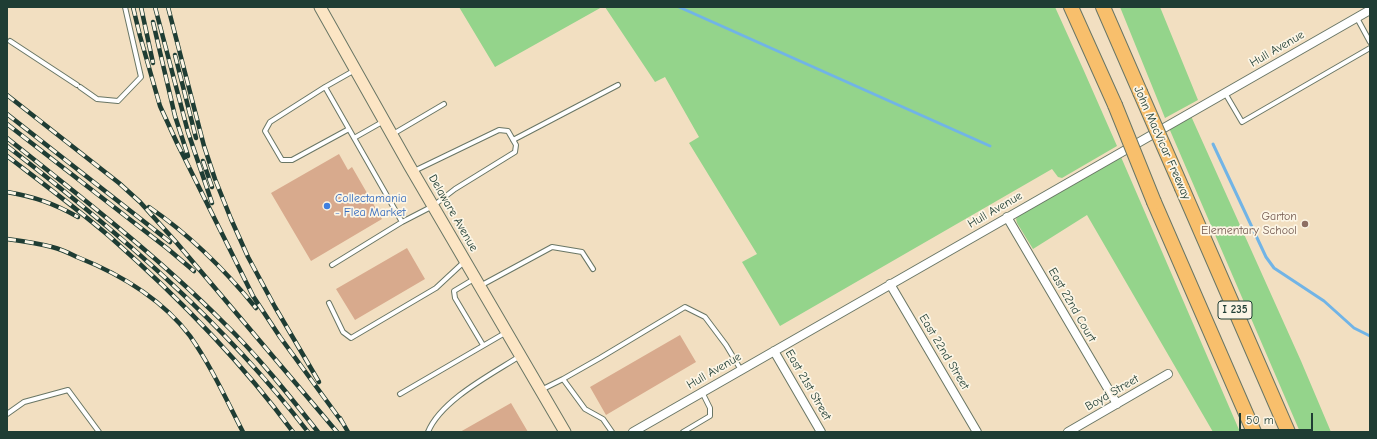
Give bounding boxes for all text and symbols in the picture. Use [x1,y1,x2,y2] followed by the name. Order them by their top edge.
[1247,28,1307,70] street label: Hull Avenue
[1130,84,1194,202] street label: John MacVicar Freeway
[425,172,481,254] street label: Delaware Avenue
[965,189,1025,231] street label: Hull Avenue
[335,192,407,220] place label: Collectamania - Flea Market
[322,201,332,211] marker: Collectamania - Flea Market
[1201,210,1297,238] place label: Garton Elementary School
[1300,219,1310,229] marker: Garton Elementary School
[1045,265,1099,345] street label: East 22nd Court
[1218,301,1252,319] road number: I 235
[916,312,972,392] street label: East 22nd Street
[782,347,834,423] street label: East 21st Street
[684,350,744,392] street label: Hull Avenue
[1083,372,1141,414] street label: Boyd Street
[1241,405,1315,431] scale bar
[1246,413,1274,427] text: 50 m

